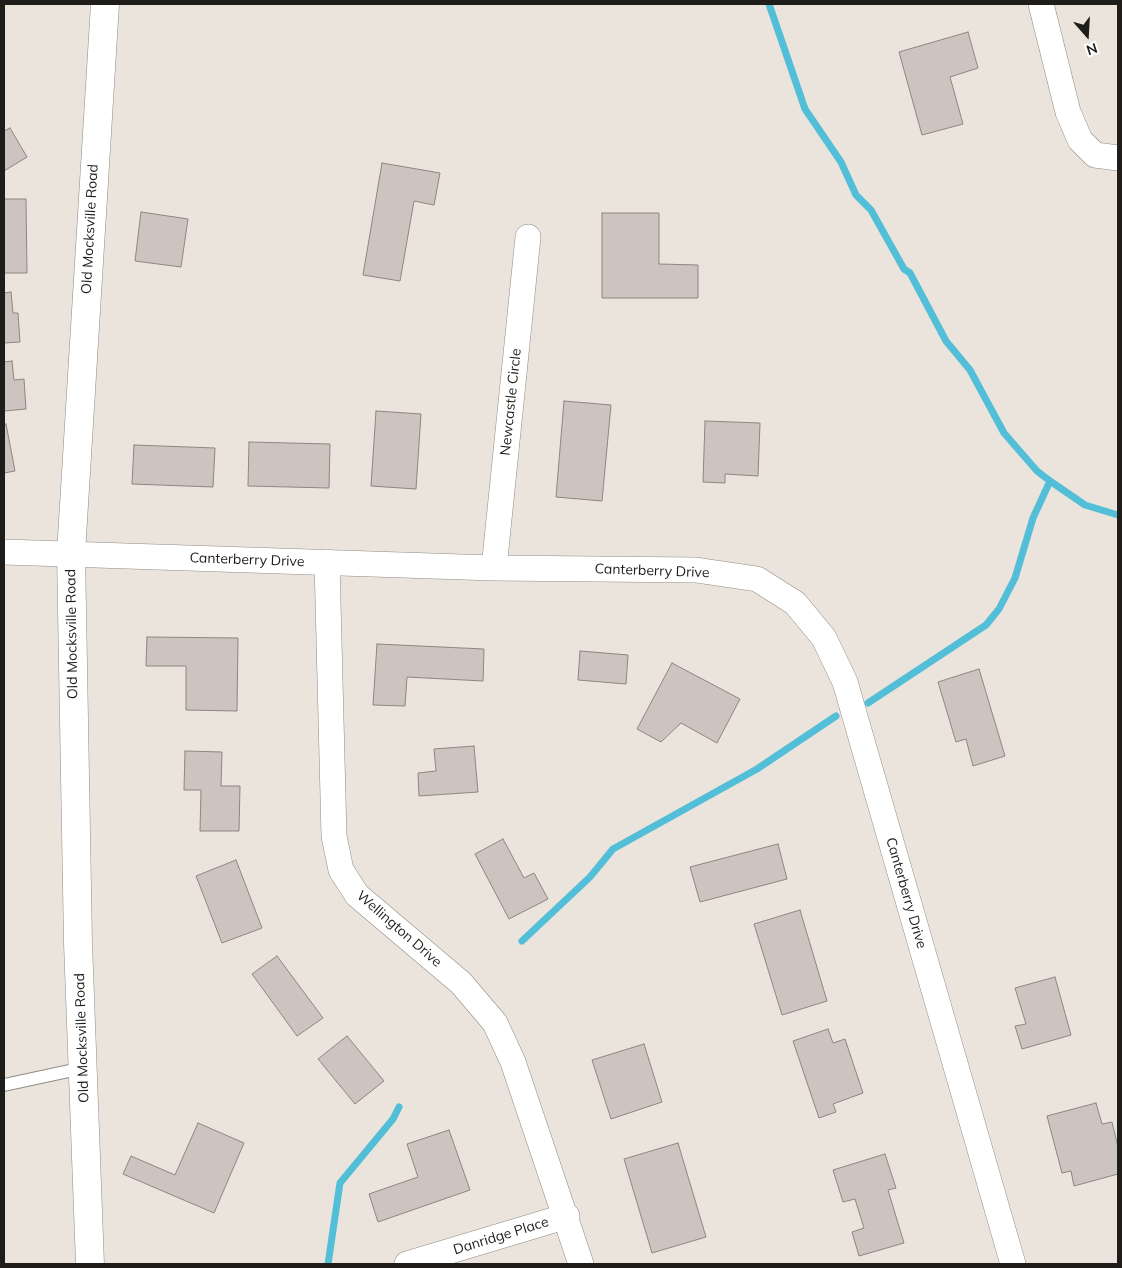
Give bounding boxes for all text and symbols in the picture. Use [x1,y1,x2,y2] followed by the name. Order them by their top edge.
[1062,10,1112,60] north arrow
[1084,39,1100,59] text: N
[78,164,102,294] street label: Old Mocksville Road
[497,348,525,456] street label: Newcastle Circle
[189,550,305,570] street label: Canterberry Drive
[594,561,710,581] street label: Canterberry Drive
[62,569,82,699] street label: Old Mocksville Road
[882,835,930,951] street label: Canterberry Drive
[353,887,445,971] street label: Wellington Drive
[71,973,93,1103] street label: Old Mocksville Road
[451,1214,551,1258] street label: Danridge Place

